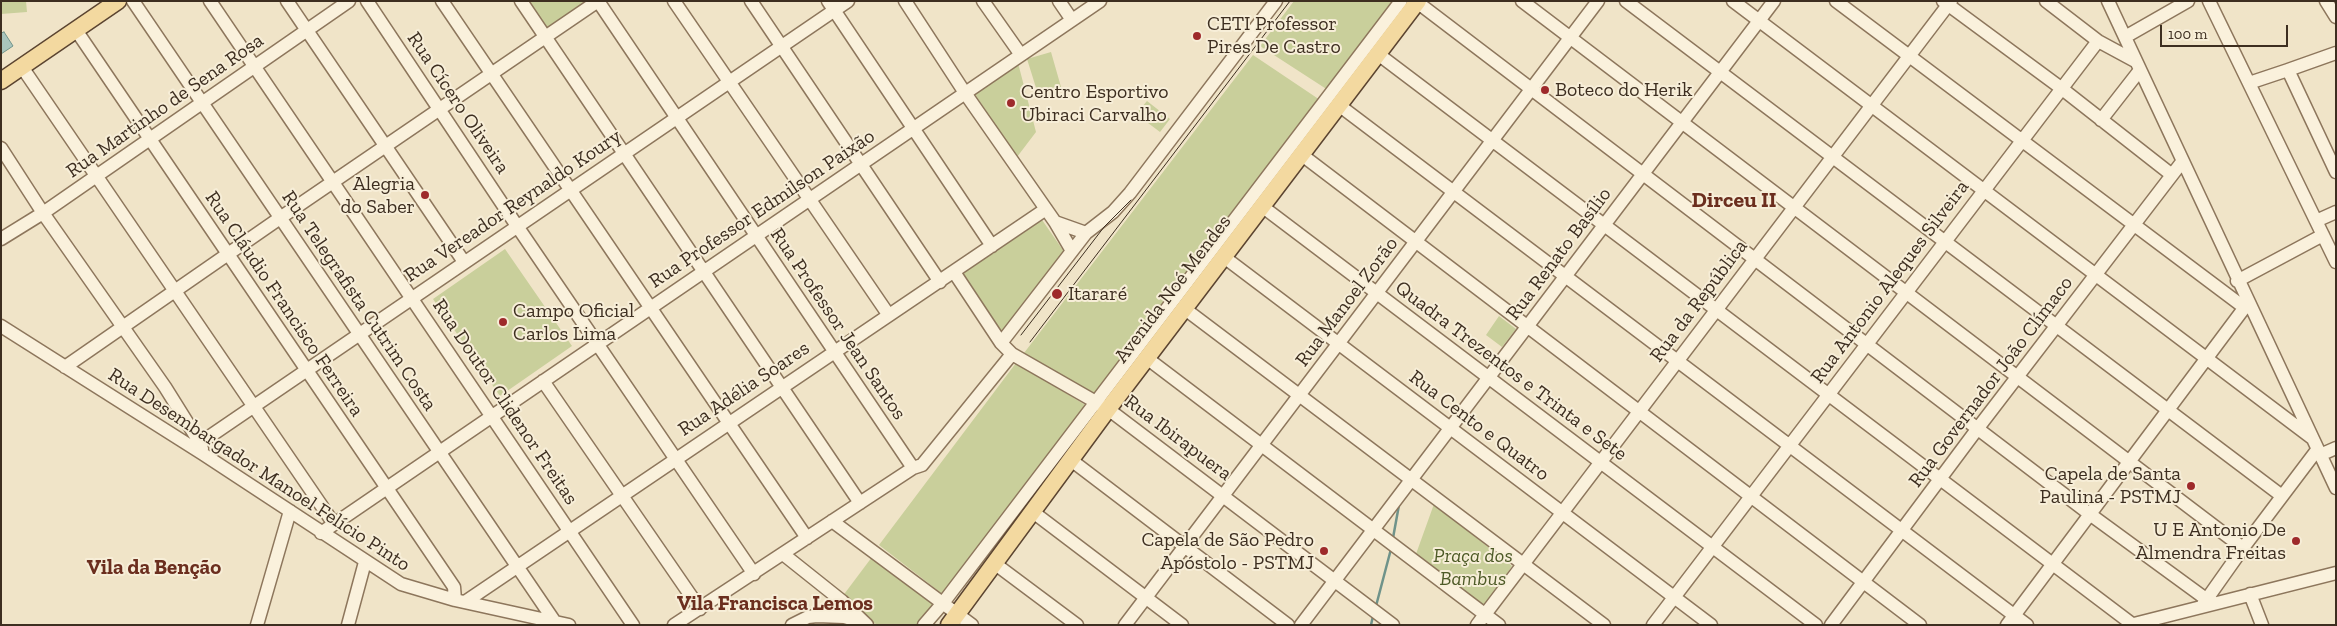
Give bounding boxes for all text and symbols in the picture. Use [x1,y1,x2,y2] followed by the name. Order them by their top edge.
[1207,12,1341,59] place label: CETI Professor Pires De Castro
[2162,15,2290,47] scale bar
[2168,25,2207,43] text: 100 m
[402,27,514,179] street label: Rua Cícero Oliveira
[62,29,268,183] street label: Rua Martinho de Sena Rosa
[1191,30,1203,42] marker: CETI Professor Pires De Castro
[1555,78,1692,102] place label: Boteco do Herik
[1021,80,1168,127] place label: Centro Esportivo Ubiraci Carvalho
[1539,84,1551,96] marker: Boteco do Herik
[1005,97,1017,109] marker: Centro Esportivo Ubiraci Carvalho
[400,124,626,288] street label: Rua Vereador Reynaldo Koury
[645,124,879,294] street label: Rua Professor Edmilson Paixão
[340,172,415,219] place label: Alegria do Saber
[1806,176,1974,388] street label: Rua Antonio Aleques Silveira
[1501,183,1617,325] street label: Rua Renato Basílio
[276,186,442,416] street label: Rua Telegrafista Cutrim Costa
[200,187,368,421] street label: Rua Cláudio Francisco Ferreira
[1691,188,1777,214] district label: Dirceu II
[419,189,431,201] marker: Alegria do Saber
[1109,210,1237,368] street label: Avenida Noé Mendes
[765,224,911,424] street label: Rua Professor Jean Santos
[1290,233,1404,371] street label: Rua Manoel Zorão
[1645,235,1753,367] street label: Rua da República
[1904,272,2078,492] street label: Rua Governador João Clímaco
[1390,276,1632,466] street label: Quadra Trezentos e Trinta e Sete
[1068,282,1127,306] place label: Itararé
[1050,287,1064,301] marker: Itararé
[427,294,583,510] street label: Rua Doutor Clidenor Freitas
[513,299,634,346] place label: Campo Oficial Carlos Lima
[497,316,509,328] marker: Campo Oficial Carlos Lima
[674,336,814,442] street label: Rua Adélia Soares
[103,363,415,577] street label: Rua Desembargador Manoel Felício Pinto
[1404,365,1554,487] street label: Rua Cento e Quatro
[1120,390,1236,486] street label: Rua Ibirapuera
[2039,462,2181,509] place label: Capela de Santa Paulina - PSTMJ
[2185,480,2197,492] marker: Capela de Santa Paulina - PSTMJ
[2136,518,2286,565] place label: U E Antonio De Almendra Freitas
[1141,528,1314,575] place label: Capela de São Pedro Apóstolo - PSTMJ
[2290,535,2302,547] marker: U E Antonio De Almendra Freitas
[1433,544,1513,591] park label: Praça dos Bambus
[1318,545,1330,557] marker: Capela de São Pedro Apóstolo - PSTMJ
[87,555,221,581] district label: Vila da Benção
[677,591,873,617] district label: Vila Francisca Lemos

